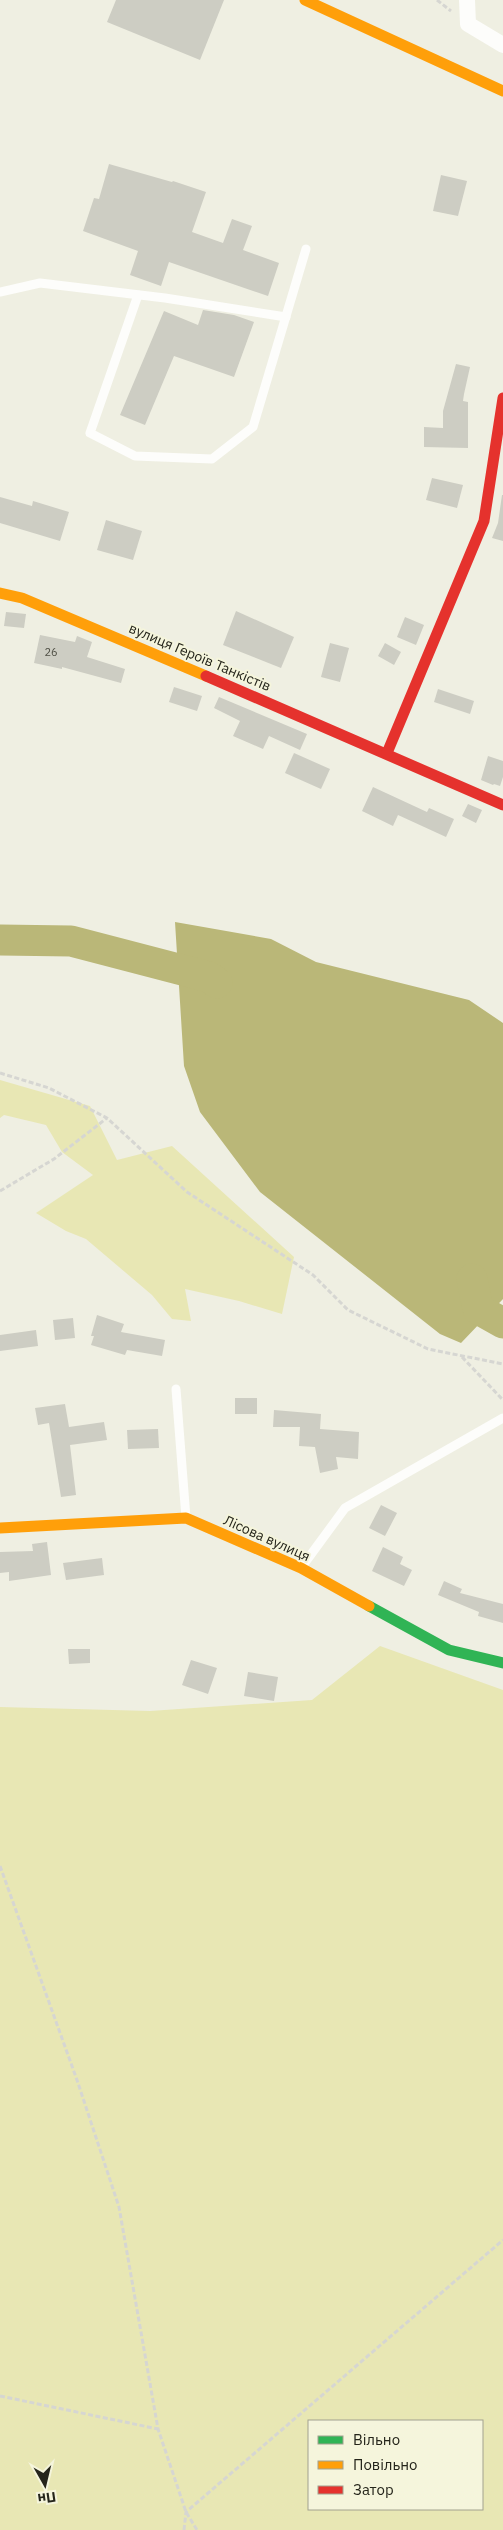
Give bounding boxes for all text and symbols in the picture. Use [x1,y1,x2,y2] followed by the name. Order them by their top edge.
[126,619,274,695] street label: вулиця Героїв Танкістів
[44,645,58,659] house number: 26
[221,1511,313,1565] street label: Лісова вулиця
[308,2420,483,2510] legend
[353,2430,400,2449] text: Вільно
[353,2455,417,2474] text: Повільно
[20,2460,70,2510] north arrow
[353,2480,394,2499] text: Затор
[36,2488,57,2508] text: Пн

